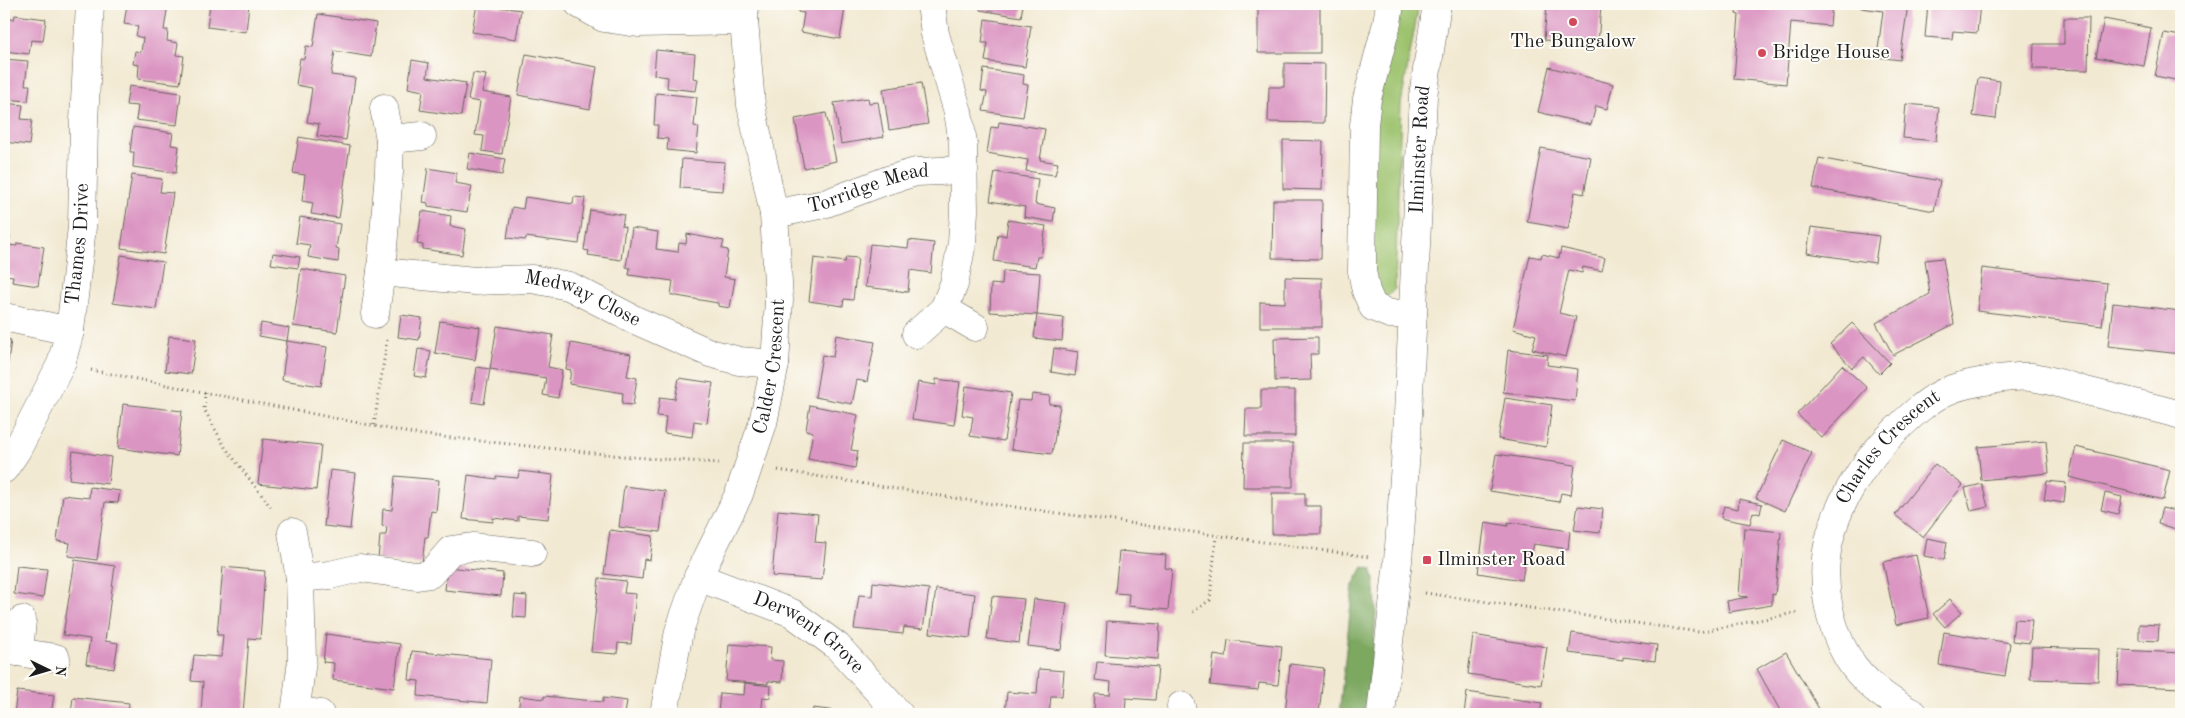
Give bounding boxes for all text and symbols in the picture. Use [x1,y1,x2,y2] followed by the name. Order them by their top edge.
[1567,16,1579,28] marker: The Bungalow
[1510,32,1637,52] place label: The Bungalow
[1772,43,1890,63] place label: Bridge House
[1756,47,1768,59] marker: Bridge House
[1407,84,1434,214] street label: Ilminster Road
[806,161,929,217] street label: Torridge Mead
[63,183,93,306] street label: Thames Drive
[523,268,644,331] street label: Medway Close
[750,298,789,437] street label: Calder Crescent
[1833,387,1944,508] street label: Charles Crescent
[1437,550,1566,570] place label: Ilminster Road
[1421,554,1433,566] marker: Ilminster Road
[750,589,867,678] street label: Derwent Grove
[22,646,72,696] north arrow
[52,665,67,677] text: N

